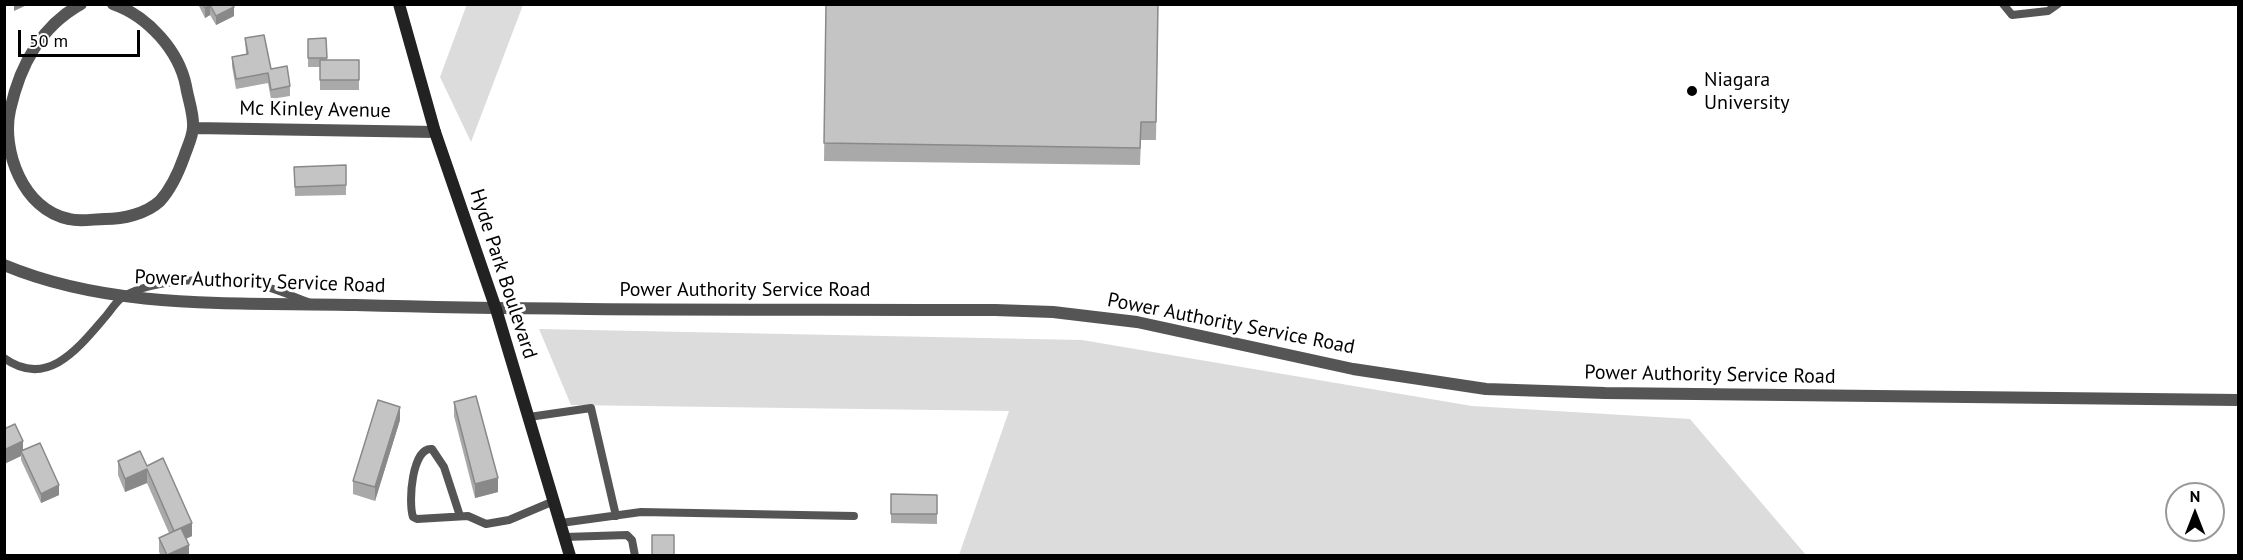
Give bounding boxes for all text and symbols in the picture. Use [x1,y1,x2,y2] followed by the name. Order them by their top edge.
[21,18,142,56] scale bar
[29,29,68,52] text: 50 m
[1704,68,1790,115] place label: Niagara University
[1685,84,1699,98] marker: Niagara University
[239,97,391,123] street label: Mc Kinley Avenue
[464,186,542,362] street label: Hyde Park Boulevard
[134,266,386,298] street label: Power Authority Service Road
[619,278,871,302] street label: Power Authority Service Road
[1105,288,1357,360] street label: Power Authority Service Road
[1584,361,1836,389] street label: Power Authority Service Road
[2165,482,2225,542] north arrow
[2190,486,2200,506] text: N

